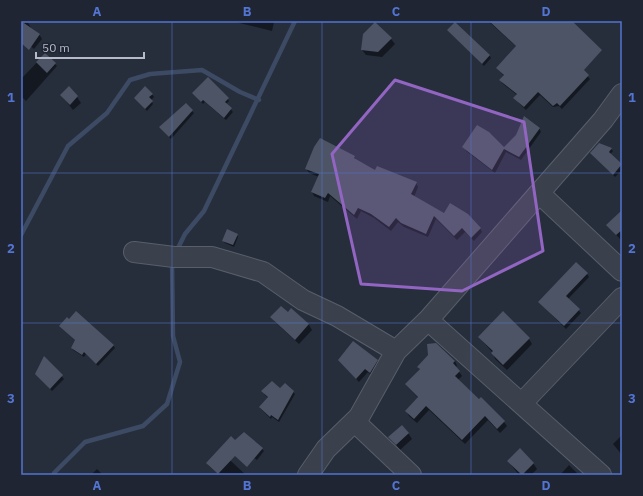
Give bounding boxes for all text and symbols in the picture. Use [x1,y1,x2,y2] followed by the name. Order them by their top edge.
[93,3,102,20] text: A
[243,3,252,20] text: B
[392,3,401,20] text: C
[541,3,551,20] text: D
[36,34,144,60] scale bar
[42,40,70,55] text: 50 m
[7,89,15,106] text: 1
[628,89,636,106] text: 1
[7,240,15,257] text: 2
[628,240,636,257] text: 2
[7,390,15,407] text: 3
[628,390,636,407] text: 3
[93,477,102,494] text: A
[243,477,252,494] text: B
[392,477,401,494] text: C
[541,477,551,494] text: D

